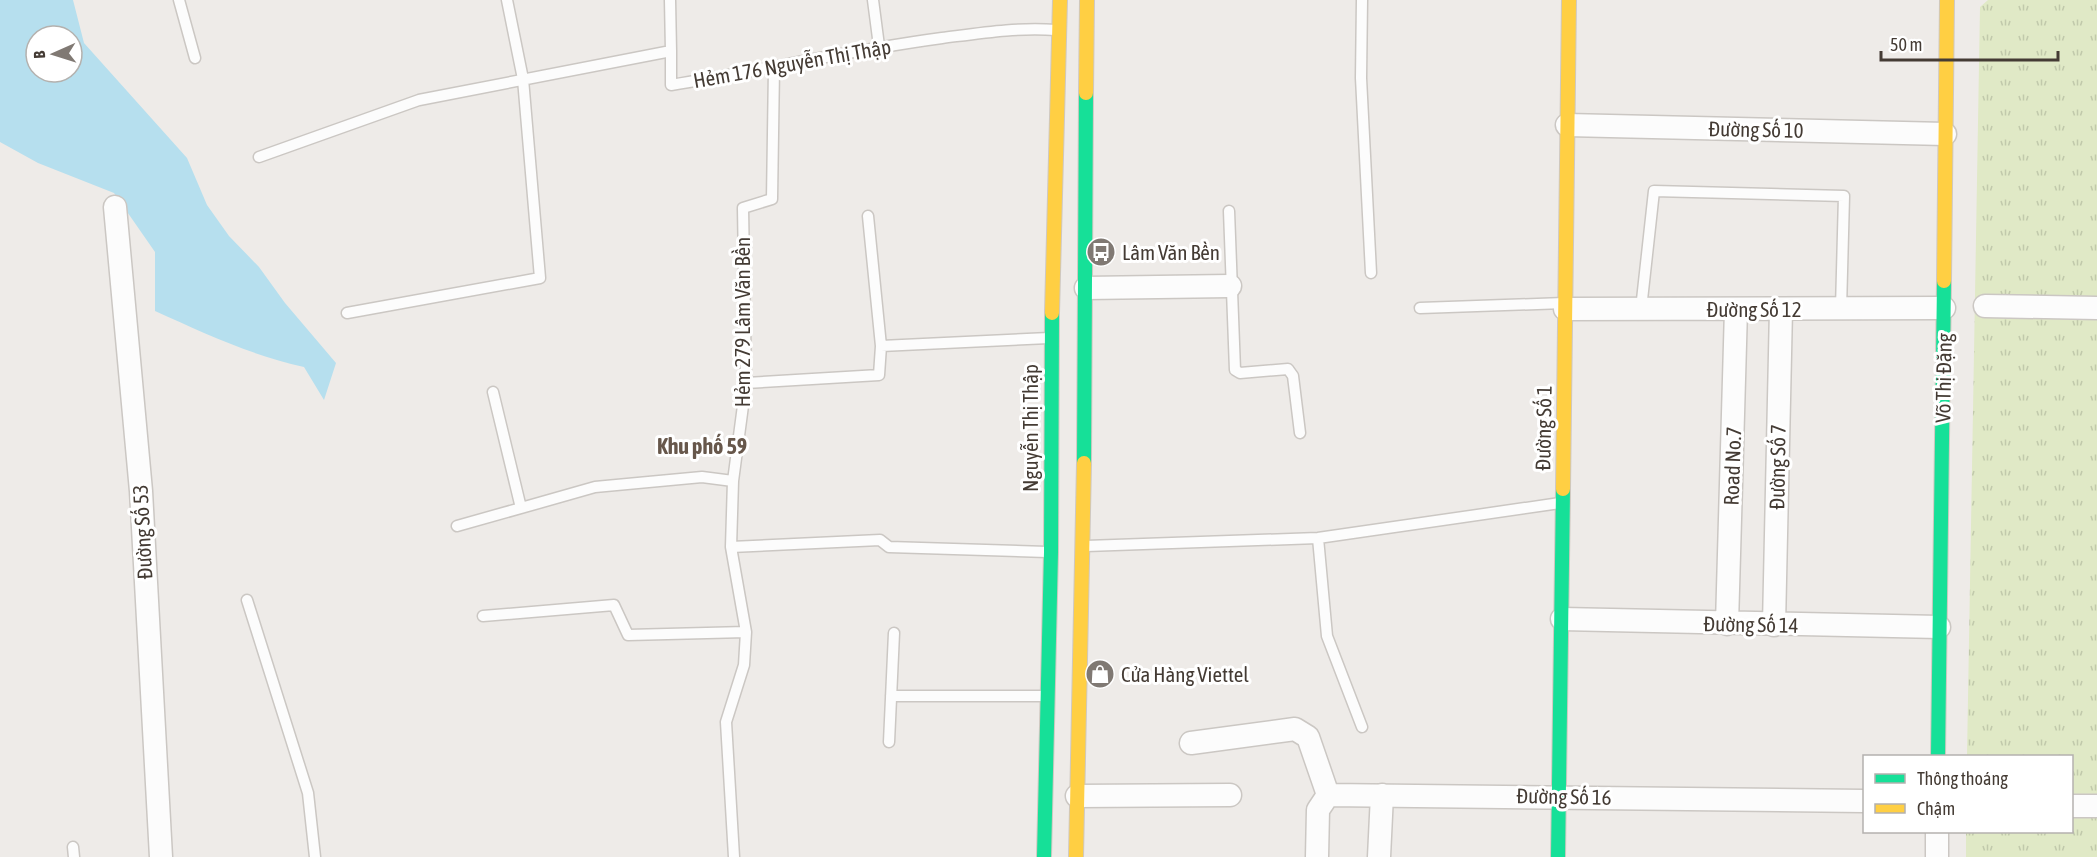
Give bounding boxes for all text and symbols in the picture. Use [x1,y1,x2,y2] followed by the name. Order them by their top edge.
[24,24,84,84] north arrow
[1881,24,2058,62] scale bar
[691,34,893,92] street label: Hẻm 176 Nguyễn Thị Thập
[1890,34,1922,55] text: 50 m
[30,50,48,59] text: B
[1708,116,1804,142] street label: Đường Số 10
[1085,236,1117,268] bus stop icon: Lâm Văn Bền
[730,237,754,407] street label: Hẻm 279 Lâm Văn Bền
[1122,240,1220,264] place label: Lâm Văn Bền
[1706,297,1802,321] street label: Đường Số 12
[1930,333,1956,423] street label: Võ Thị Đặng
[1018,364,1042,492] street label: Nguyễn Thị Thập
[1530,385,1556,471] street label: Đường Số 1
[1764,424,1790,510] street label: Đường Số 7
[1719,426,1745,506] street label: Road No.7
[657,433,747,459] district label: Khu phố 59
[128,484,156,580] street label: Đường Số 53
[1703,611,1799,637] street label: Đường Số 14
[1084,658,1116,690] shop icon: Cửa Hàng Viettel
[1121,662,1249,686] place label: Cửa Hàng Viettel
[1863,755,2073,833] legend
[1917,768,2008,789] text: Thông thoáng
[1516,783,1612,809] street label: Đường Số 16
[1917,798,1955,819] text: Chậm

